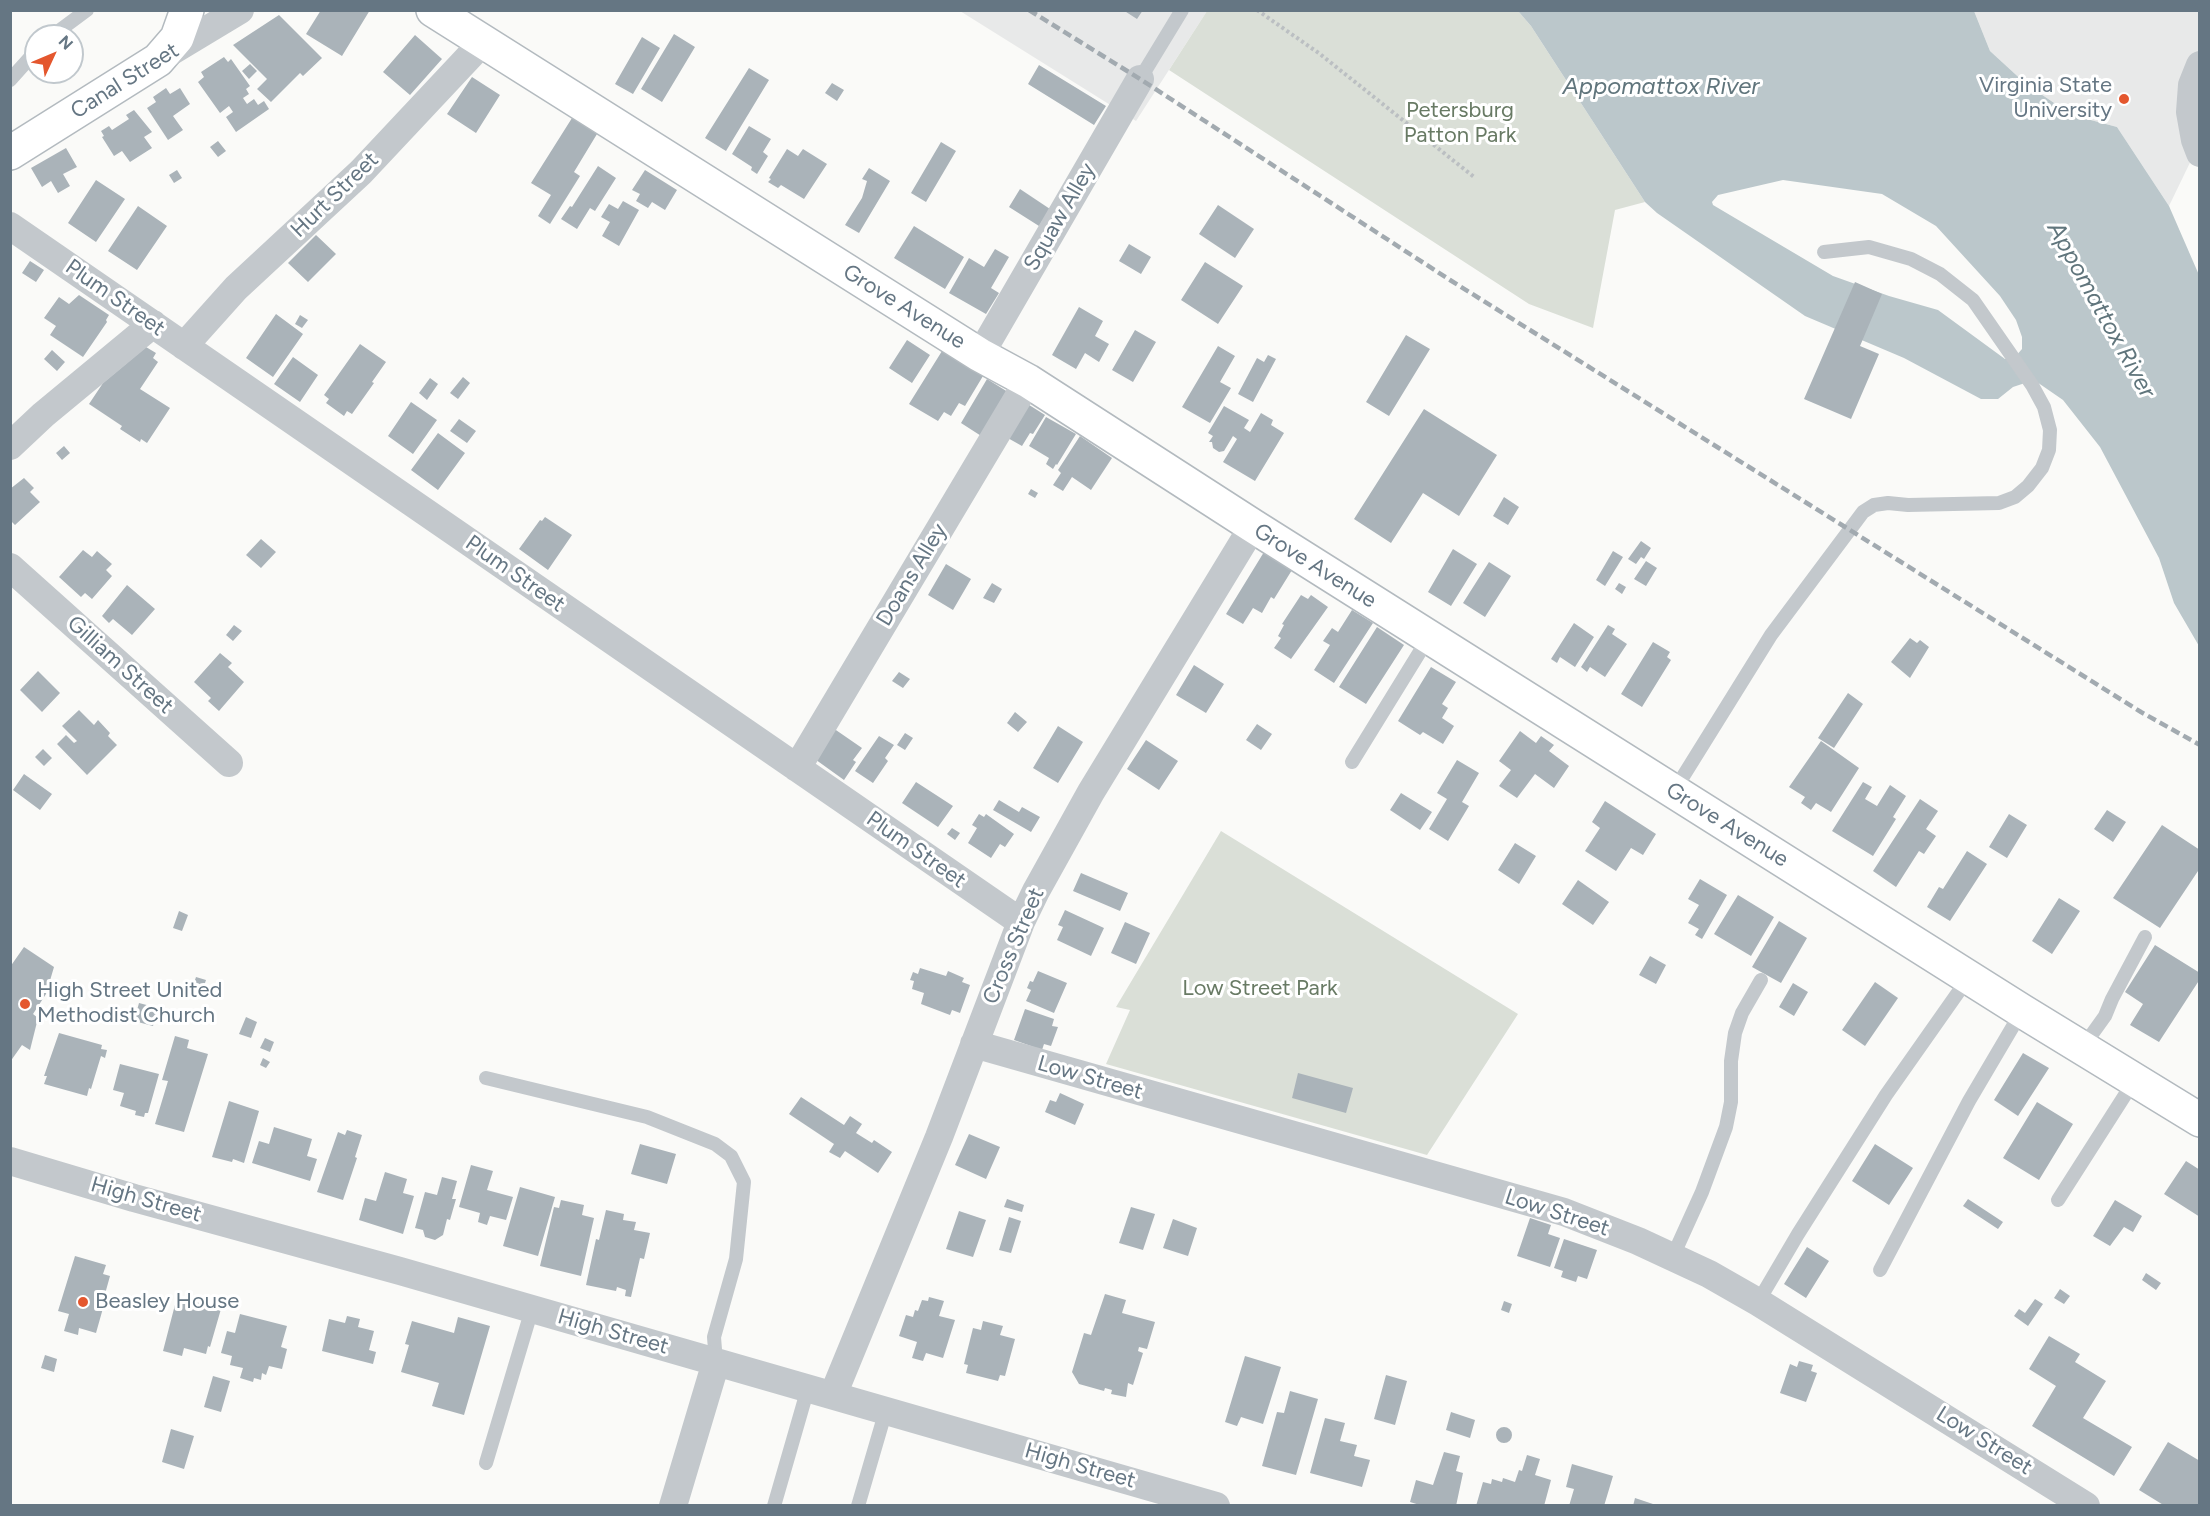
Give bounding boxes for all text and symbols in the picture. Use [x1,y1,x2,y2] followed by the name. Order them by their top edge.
[24,24,84,84] north arrow
[55,31,77,54] text: N
[66,37,184,125] street label: Canal Street
[1562,73,1760,101] water label: Appomattox River
[1979,73,2112,124] place label: Virginia State University
[2117,92,2131,106] marker: Virginia State University
[1404,98,1516,150] park label: Petersburg Patton Park
[286,147,384,243] street label: Hurt Street
[1019,158,1101,276] street label: Squaw Alley
[2041,217,2161,403] water label: Appomattox River
[60,254,170,342] street label: Plum Street
[838,259,970,355] street label: Grove Avenue
[1249,518,1381,614] street label: Grove Avenue
[871,519,953,631] street label: Doans Alley
[460,530,570,618] street label: Plum Street
[62,610,178,720] street label: Gilliam Street
[1661,777,1793,873] street label: Grove Avenue
[861,806,971,894] street label: Plum Street
[978,884,1050,1008] street label: Cross Street
[1182,976,1338,1002] park label: Low Street Park
[37,978,222,1030] place label: High Street United Methodist Church
[18,997,32,1011] marker: High Street United Methodist Church
[1034,1050,1146,1106] street label: Low Street
[88,1172,204,1228] street label: High Street
[1501,1184,1613,1242] street label: Low Street
[95,1289,239,1315] place label: Beasley House
[76,1295,90,1309] marker: Beasley House
[555,1304,671,1360] street label: High Street
[1931,1401,2037,1481] street label: Low Street
[1022,1438,1138,1494] street label: High Street

